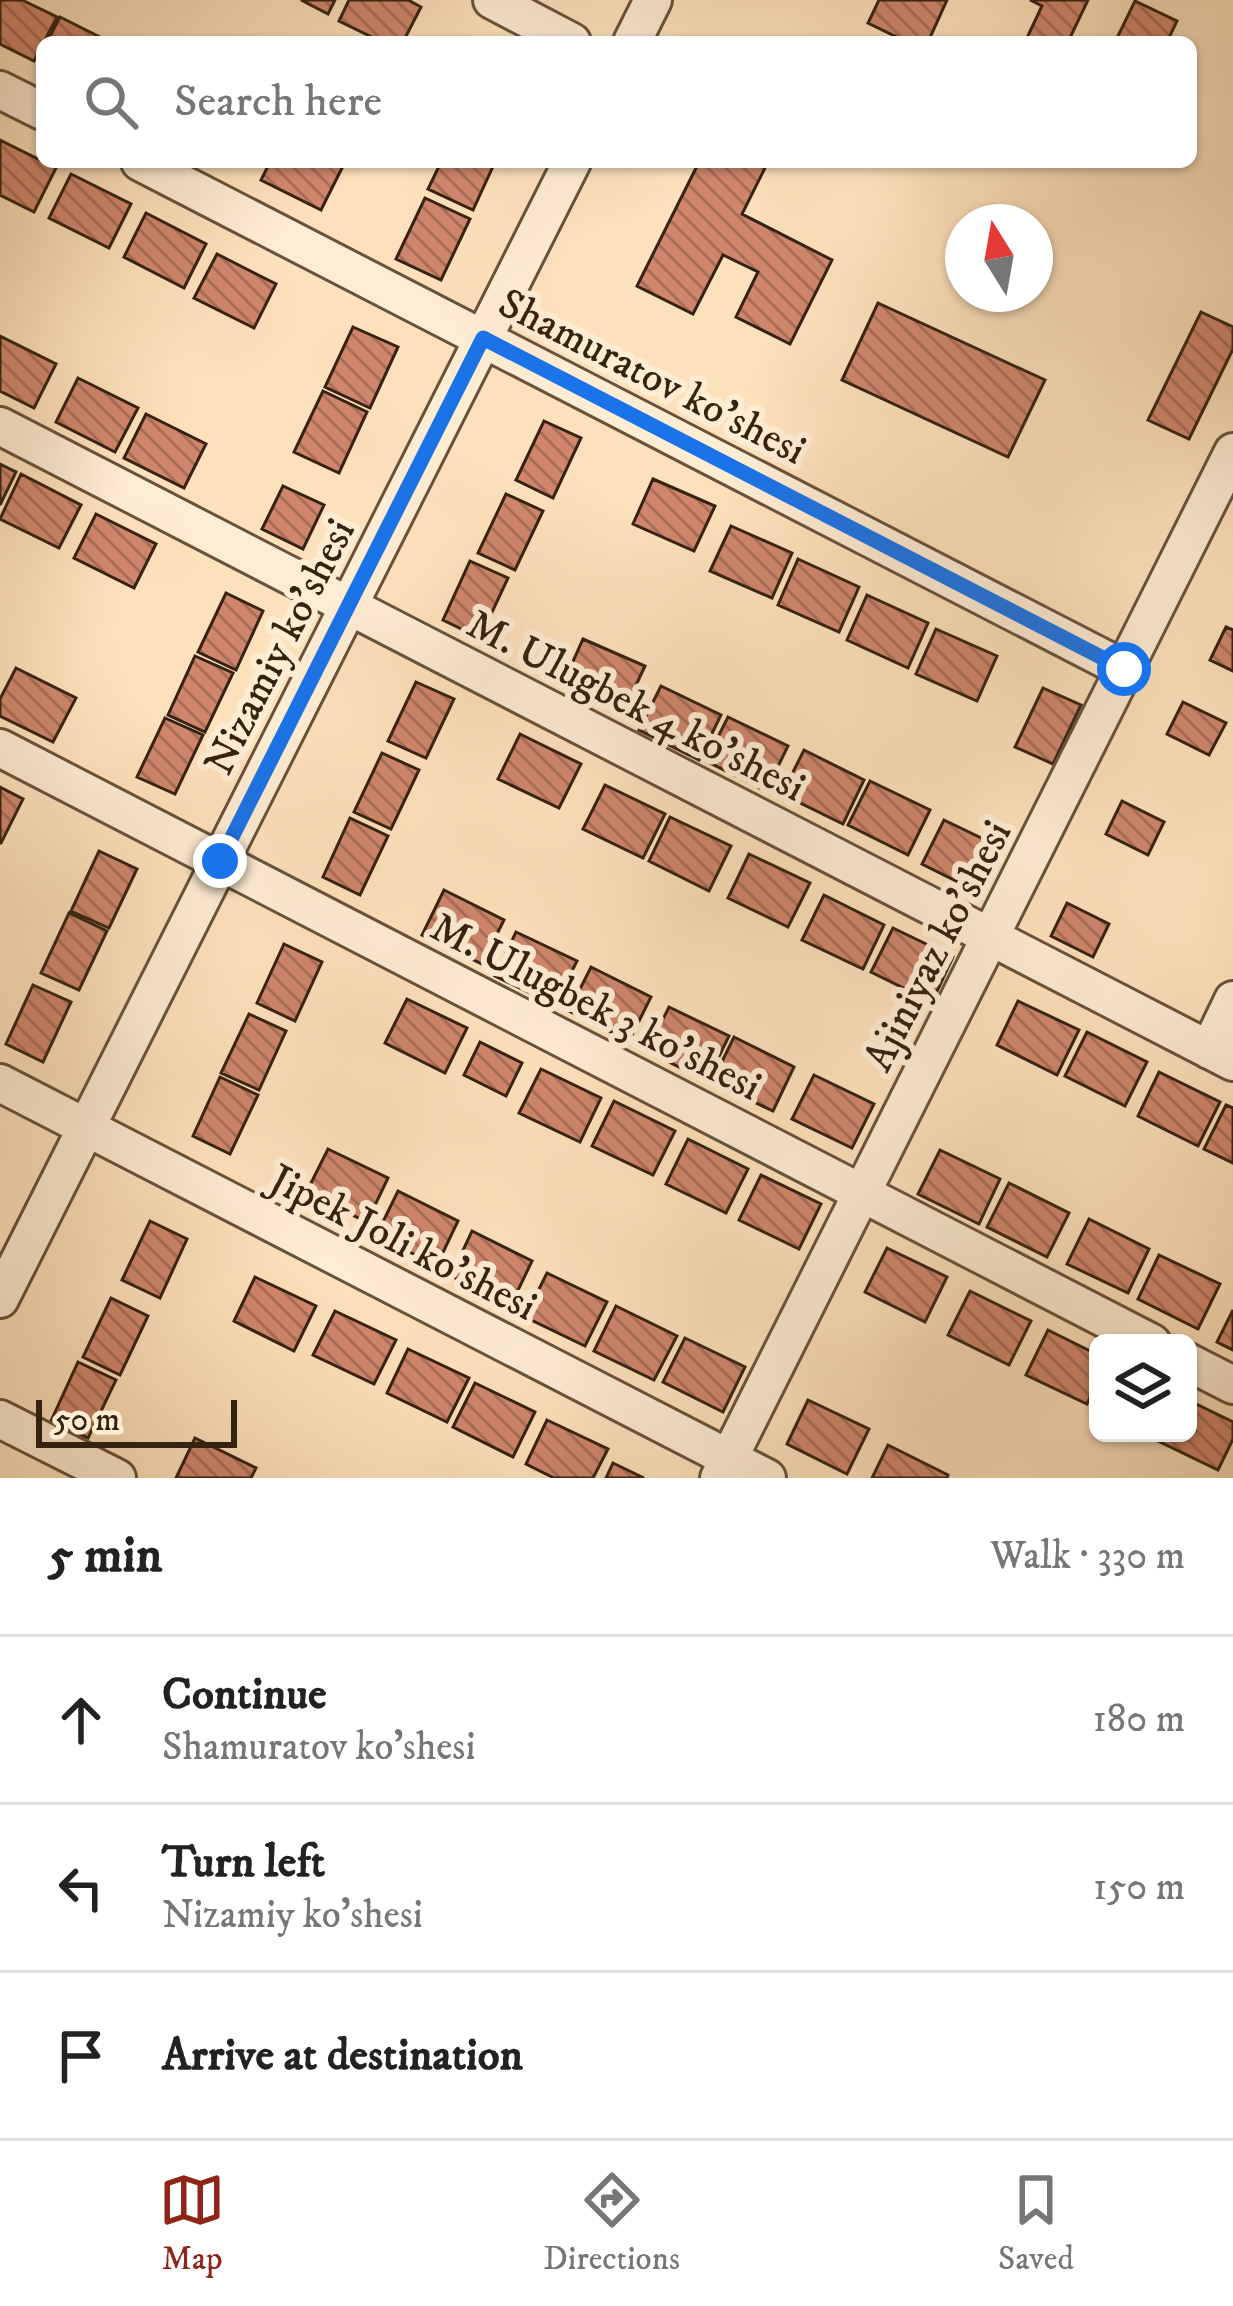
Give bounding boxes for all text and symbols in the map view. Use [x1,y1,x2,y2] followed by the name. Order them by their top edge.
[36,36,1197,168] search box
[78,69,144,135] icon: search
[174,74,382,130] text: Search here
[945,204,1053,312] north arrow
[489,278,814,477] street label: Shamuratov ko'shesi
[194,510,368,784] street label: Nizamiy ko'shesi
[458,599,813,814] street label: M. Ulugbek 4 ko'shesi
[1097,642,1151,696] route start
[853,812,1024,1080] street label: Ajiniyaz ko'shesi
[193,834,247,888] route end
[422,902,770,1113] street label: M. Ulugbek 3 ko'shesi
[257,1152,545,1333] street label: Jipek Joli ko'shesi
[1089,1334,1197,1442] map controls
[1089,1334,1197,1442] button: layers
[36,1394,237,1447] scale bar
[54,1400,120,1441] text: 50 m
[48,1524,162,1588] text: 5 min
[990,1532,1185,1581] text: Walk · 330 m
[162,1667,327,1723] text: Continue
[48,1687,114,1753] icon: ahead
[1093,1695,1185,1744] text: 180 m
[162,1723,475,1772] text: Shamuratov ko'shesi
[162,1835,325,1891] text: Turn left
[48,1855,114,1921] icon: left
[1093,1863,1185,1912] text: 150 m
[162,1891,423,1940] text: Nizamiy ko'shesi
[48,2023,114,2089] icon: arrive
[162,2028,523,2084] text: Arrive at destination
[159,2167,225,2280] tab: Map
[543,2167,680,2280] tab: Directions
[998,2167,1074,2280] tab: Saved

